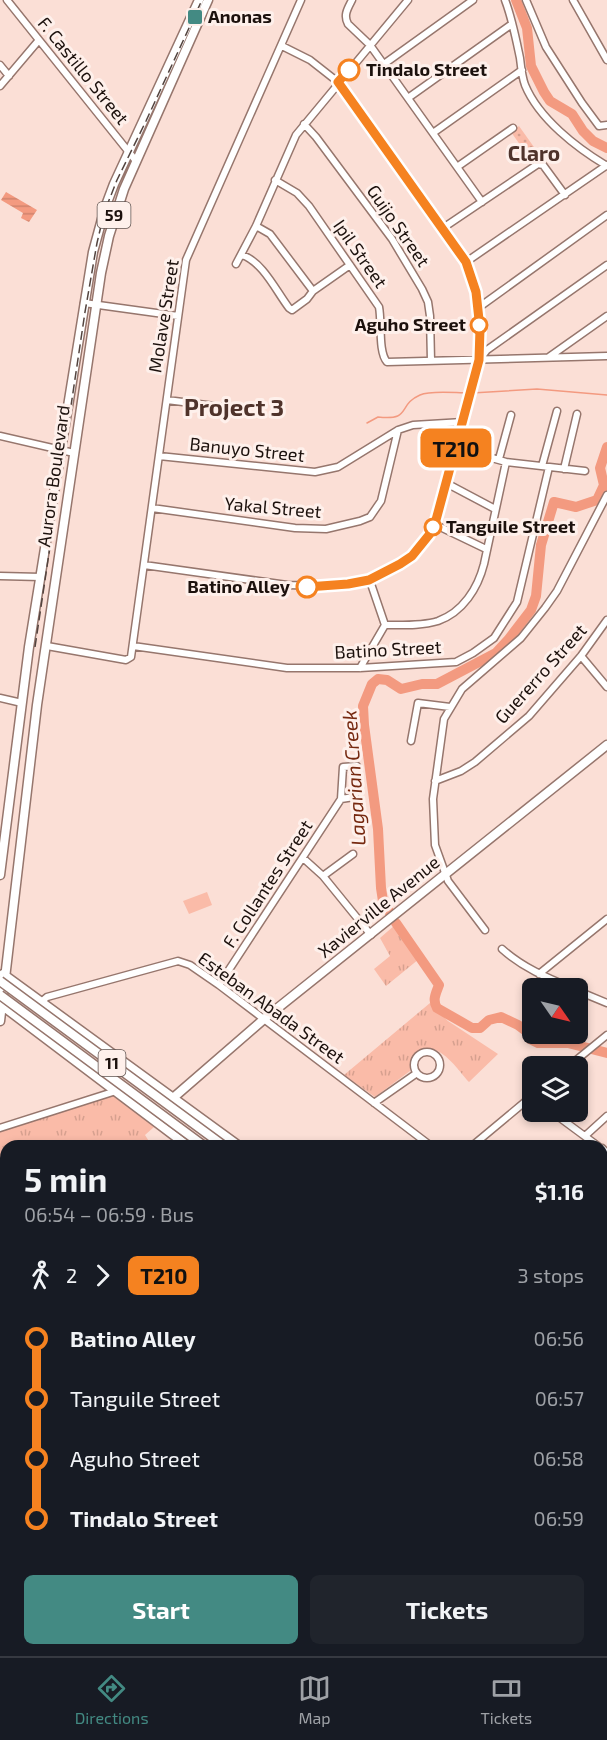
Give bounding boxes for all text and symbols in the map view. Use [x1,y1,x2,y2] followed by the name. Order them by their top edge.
[208,5,272,27] place label: Anonas
[186,8,204,26] marker: Anonas
[34,12,134,129] street label: F. Castillo Street
[366,58,488,80] place label: Tindalo Street
[338,59,360,81] marker: Tindalo Street
[508,140,560,165] district label: Claro
[363,180,435,271] street label: Guijo Street
[98,202,130,228] road number: 59
[329,215,392,292] street label: Ipil Street
[143,258,183,374] street label: Molave Street
[355,313,467,335] place label: Aguho Street
[470,316,488,334] marker: Aguho Street
[184,392,284,421] district label: Project 3
[32,403,74,548] street label: Aurora Boulevard
[414,428,498,468] line badge: T210
[189,432,306,466] street label: Banuyo Street
[432,436,480,461] text: T210
[224,492,323,522] street label: Yakal Street
[446,515,576,537] place label: Tanguile Street
[424,518,442,536] marker: Tanguile Street
[187,575,291,597] place label: Batino Alley
[296,576,318,598] marker: Batino Alley
[490,619,591,728] street label: Guererro Street
[334,635,442,663] street label: Batino Street
[336,709,370,847] water label: Lagarian Creek
[218,815,317,951] street label: F. Collantes Street
[313,850,444,962] street label: Xavierville Avenue
[194,947,349,1068] street label: Esteban Abada Street
[522,978,588,1044] north arrow
[522,978,588,1122] map controls
[98,1050,126,1076] road number: 11
[522,1056,588,1122] button: layers
[24,1159,107,1199] text: 5 min
[535,1178,584,1204] text: $1.16
[24,1202,194,1226] text: 06:54 – 06:59 · Bus
[24,1259,57,1292] icon: walk
[86,1259,119,1292] icon: forward
[66,1263,77,1287] text: 2
[140,1263,187,1288] text: T210
[518,1263,584,1287] text: 3 stops
[70,1325,196,1351] text: Batino Alley
[534,1326,584,1350] text: 06:56
[70,1385,220,1411] text: Tanguile Street
[535,1386,584,1410] text: 06:57
[70,1445,200,1471] text: Aguho Street
[533,1446,584,1470] text: 06:58
[70,1505,218,1531] text: Tindalo Street
[534,1506,584,1530] text: 06:59
[24,1575,298,1644] button: Start
[310,1575,584,1644] button: Tickets
[75,1672,149,1727] tab: Directions
[298,1672,331,1727] tab: Map
[480,1672,532,1727] tab: Tickets

